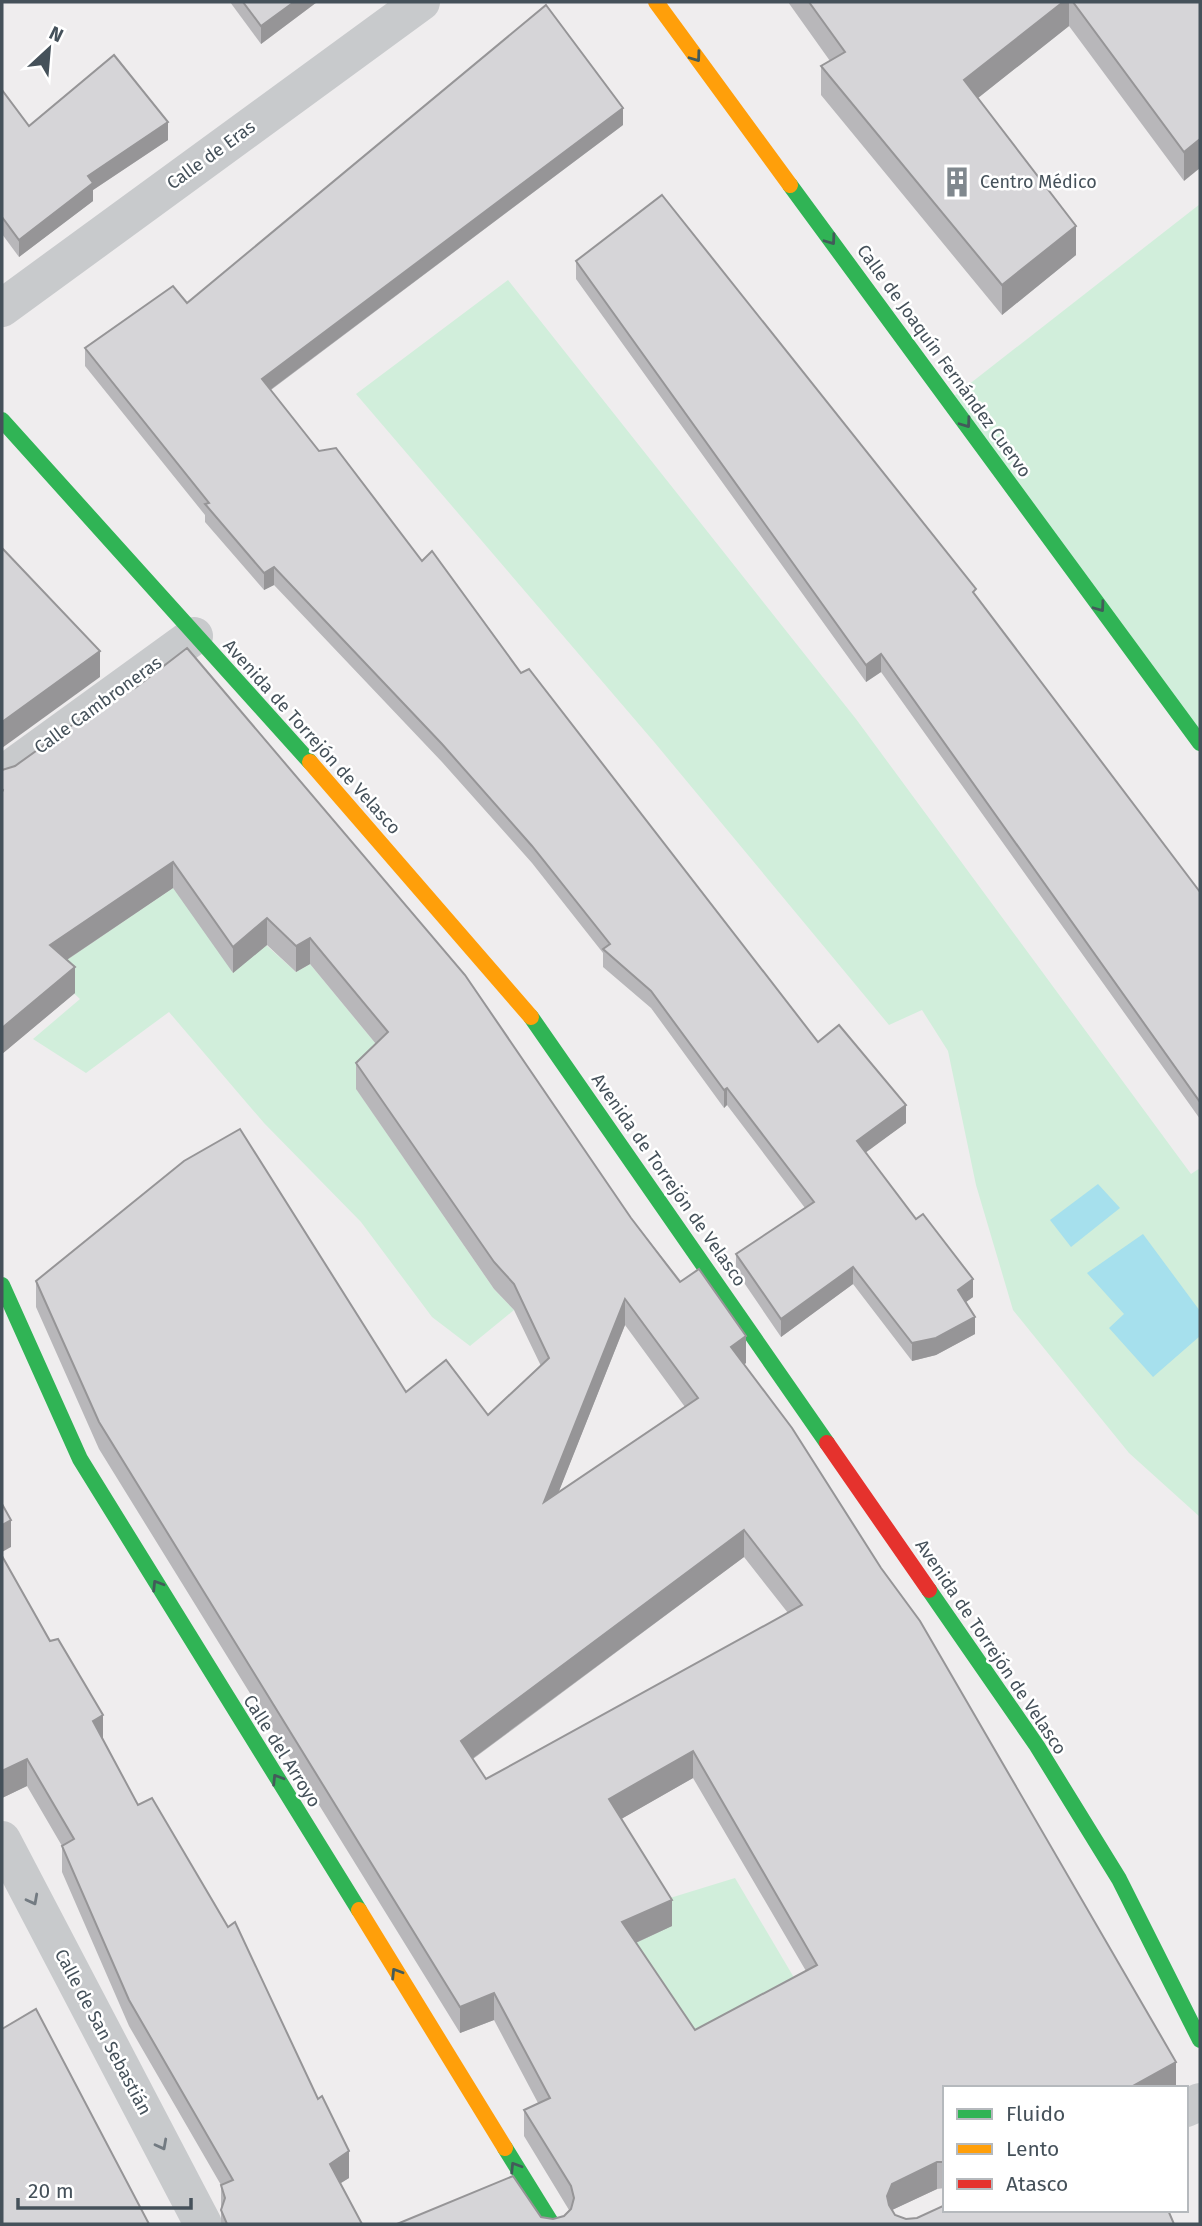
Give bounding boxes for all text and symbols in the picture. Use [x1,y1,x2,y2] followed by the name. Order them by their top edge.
[14,14,84,84] north arrow
[46,21,67,47] text: N
[688,49,700,62] one-way arrow
[163,116,259,194] street label: Calle de Eras
[940,165,974,199] building icon: Centro Médico
[980,171,1097,193] place label: Centro Médico
[823,232,835,245] one-way arrow
[852,240,1036,482] street label: Calle de Joaquín Fernández Cuervo
[957,416,970,428] one-way arrow
[1092,599,1104,612] one-way arrow
[219,635,405,839] street label: Avenida de Torrejón de Velasco
[30,651,166,759] street label: Calle Cambroneras
[587,1069,751,1291] street label: Avenida de Torrejón de Velasco
[911,1535,1071,1759] street label: Avenida de Torrejón de Velasco
[153,1580,166,1593] one-way arrow
[239,1691,325,1811] street label: Calle del Arroyo
[272,1774,285,1787] one-way arrow
[25,1893,39,1905] one-way arrow
[50,1945,156,2119] street label: Calle de San Sebastián
[391,1968,404,1981] one-way arrow
[943,2086,1188,2212] legend
[1006,2101,1065,2127] text: Fluido
[1006,2136,1059,2162] text: Lento
[154,2138,167,2150] one-way arrow
[511,2161,524,2174] one-way arrow
[18,2166,191,2210] scale bar
[1006,2171,1068,2197] text: Atasco
[28,2178,74,2204] text: 20 m

